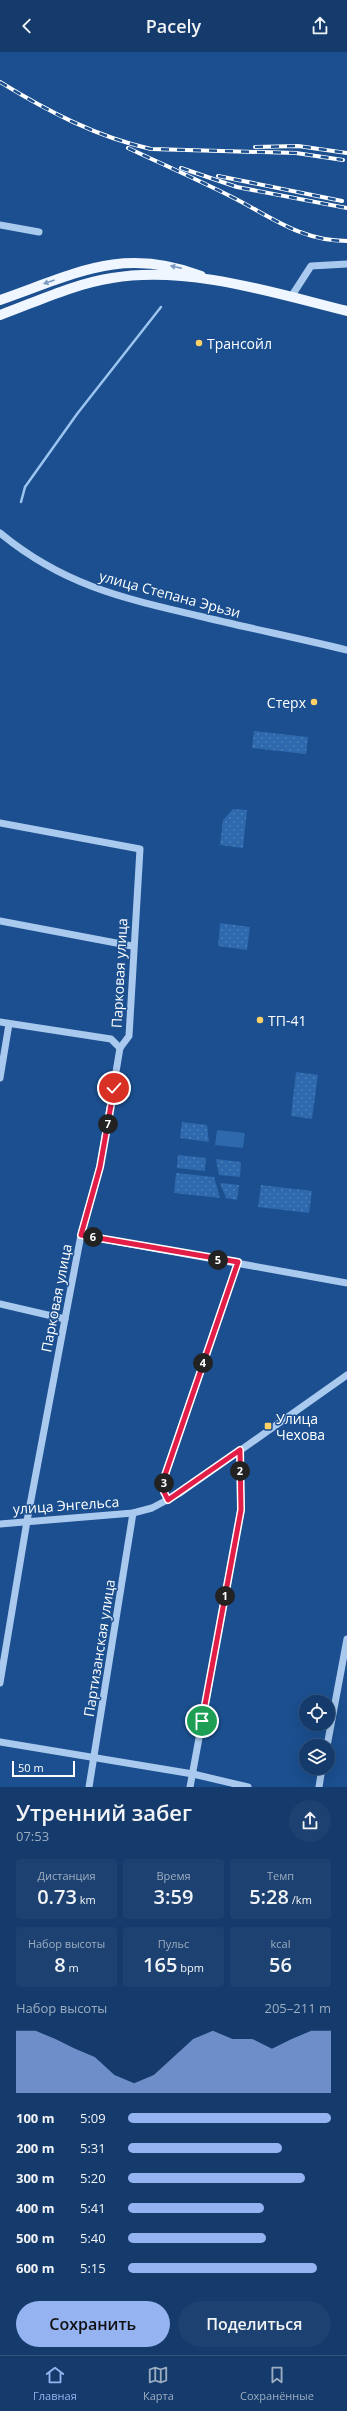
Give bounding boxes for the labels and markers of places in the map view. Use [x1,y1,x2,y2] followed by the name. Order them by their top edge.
[207,334,272,353] place label: Трансойл
[194,338,204,348] marker: Трансойл
[267,693,307,712] place label: Стерх
[309,697,319,707] marker: Стерх
[268,1011,306,1030] place label: ТП-41
[255,1015,265,1025] marker: ТП-41
[97,1071,131,1105] pin
[98,1114,118,1134] pin: 7
[83,1227,103,1247] pin: 6
[208,1250,228,1270] pin: 5
[193,1353,213,1373] pin: 4
[276,1409,325,1444] place label: Улица Чехова
[263,1421,273,1431] marker: Улица Чехова
[230,1461,250,1481] pin: 2
[154,1473,174,1493] pin: 3
[215,1586,235,1606] pin: 1
[185,1704,219,1738] pin

